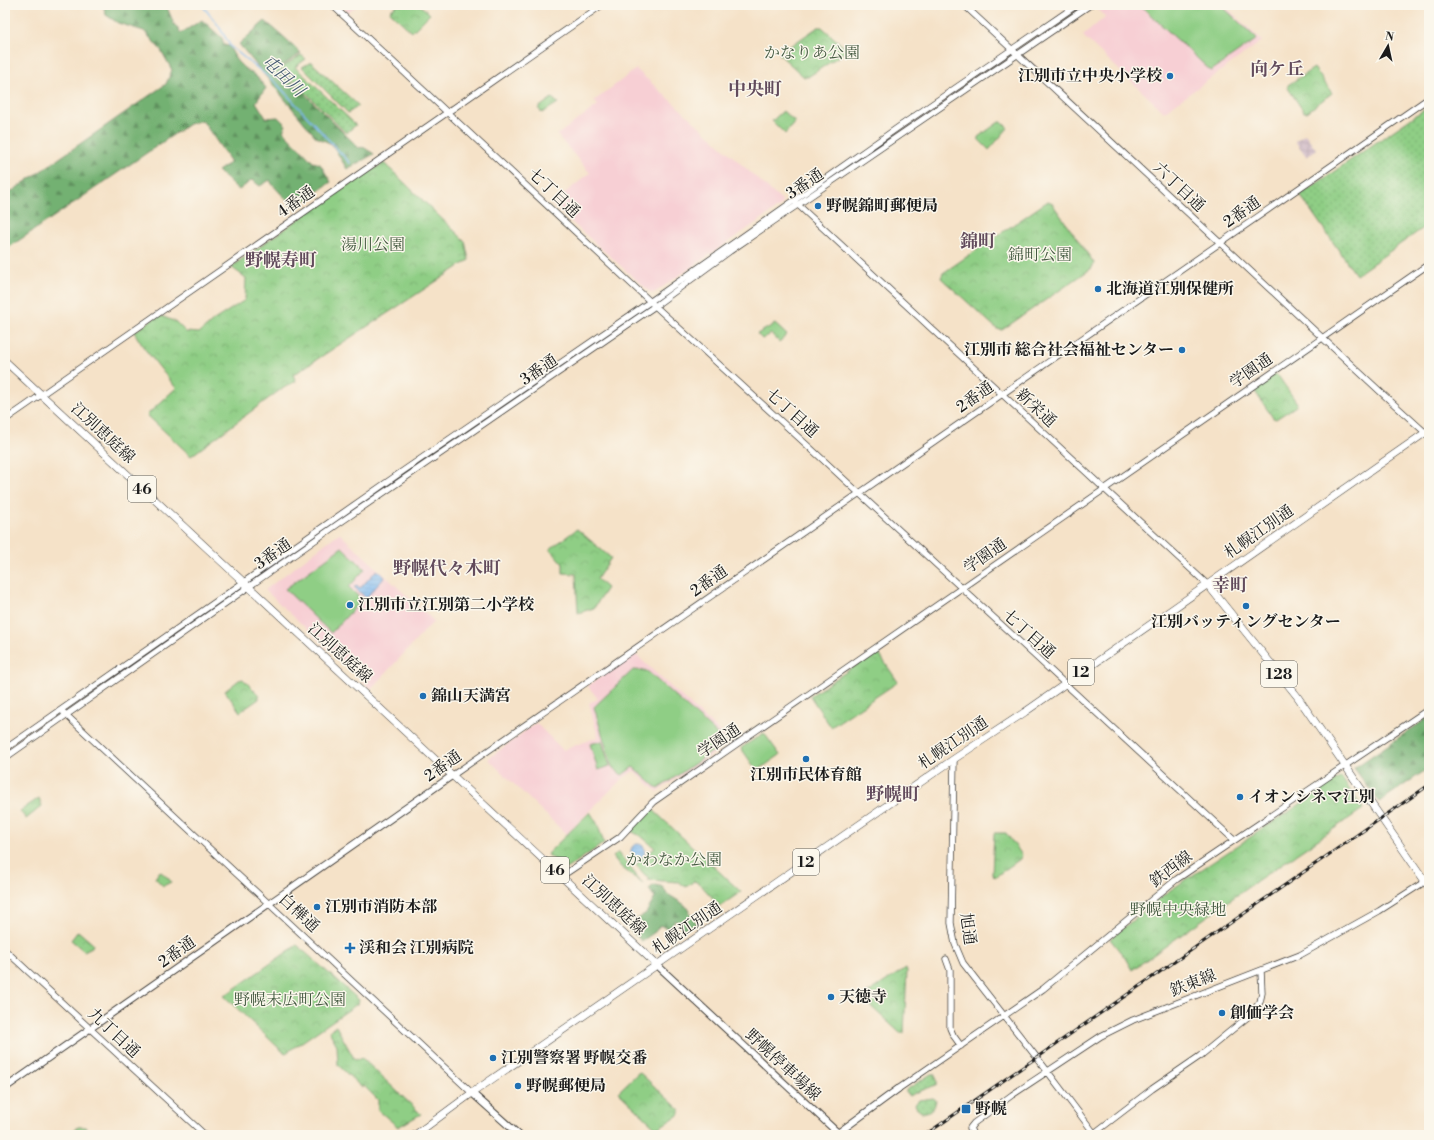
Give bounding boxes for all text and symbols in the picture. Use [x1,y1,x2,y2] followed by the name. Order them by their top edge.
[1368,26,1408,66] north arrow
[1384,30,1395,45] text: N
[764,43,860,63] park label: かなりあ公園
[257,51,311,103] water label: 屯田川
[1250,58,1304,81] district label: 向ケ丘
[1018,66,1163,86] place label: 江別市立中央小学校
[1165,71,1175,81] marker: 江別市立中央小学校
[728,78,782,101] district label: 中央町
[1149,158,1209,216] street label: 六丁目通
[524,164,584,222] street label: 七丁目通
[782,164,828,204] street label: 3番通
[273,182,319,222] street label: 4番通
[1219,192,1265,232] street label: 2番通
[826,196,938,216] place label: 野幌錦町郵便局
[813,201,823,211] marker: 野幌錦町郵便局
[960,230,996,253] district label: 錦町
[341,235,405,255] park label: 湯川公園
[1007,245,1072,265] park label: 錦町公園
[245,249,317,272] district label: 野幌寿町
[1106,279,1234,299] place label: 北海道江別保健所
[1093,284,1103,294] marker: 北海道江別保健所
[964,340,1174,360] place label: 江別市 総合社会福祉センター
[1177,345,1187,355] marker: 江別市 総合社会福祉センター
[1226,349,1276,393] street label: 学園通
[516,350,562,390] street label: 3番通
[952,377,998,417] street label: 2番通
[762,384,822,442] street label: 七丁目通
[1012,384,1060,432] street label: 新栄通
[67,398,139,468] street label: 江別恵庭線
[128,476,156,502] road number: 46
[1220,501,1298,563] street label: 札幌江別通
[251,534,295,574] street label: 3番通
[960,534,1010,578] street label: 学園通
[393,557,501,580] district label: 野幌代々木町
[686,561,732,601] street label: 2番通
[1212,574,1248,597] district label: 幸町
[358,595,535,615] place label: 江別市立江別第二小学校
[345,600,355,610] marker: 江別市立江別第二小学校
[1241,601,1251,611] marker: 江別バッティングセンター
[999,605,1059,663] street label: 七丁目通
[1151,612,1341,632] place label: 江別バッティングセンター
[304,619,376,687] street label: 江別恵庭線
[1068,659,1094,685] road number: 12
[1261,661,1297,687] road number: 128
[431,686,511,706] place label: 錦山天満宮
[418,691,428,701] marker: 錦山天満宮
[914,712,992,774] street label: 札幌江別通
[694,719,744,763] street label: 学園通
[420,746,466,786] street label: 2番通
[801,754,811,764] marker: 江別市民体育館
[750,765,862,785] place label: 江別市民体育館
[866,783,920,806] district label: 野幌町
[1248,787,1375,807] place label: イオンシネマ江別
[1235,792,1245,802] marker: イオンシネマ江別
[1145,847,1196,892] street label: 鉄西線
[793,849,819,875] road number: 12
[626,850,722,870] park label: かわなか公園
[541,857,569,883] road number: 46
[578,870,650,940] street label: 江別恵庭線
[275,889,323,937] street label: 白樺通
[325,897,438,917] place label: 江別市消防本部
[648,897,726,959] street label: 札幌江別通
[1130,900,1226,920] park label: 野幌中央緑地
[312,902,322,912] marker: 江別市消防本部
[956,912,980,946] street label: 旭通
[154,932,200,972] street label: 2番通
[359,938,474,958] place label: 渓和会 江別病院
[344,942,356,954] marker: 渓和会 江別病院
[1166,965,1219,1001] street label: 鉄東線
[839,987,887,1007] place label: 天徳寺
[234,990,346,1010] park label: 野幌末広町公園
[826,992,836,1002] marker: 天徳寺
[1230,1003,1294,1023] place label: 創価学会
[84,1004,144,1062] street label: 九丁目通
[1217,1008,1227,1018] marker: 創価学会
[741,1025,825,1105] street label: 野幌停車場線
[501,1048,648,1068] place label: 江別警察署 野幌交番
[488,1053,498,1063] marker: 江別警察署 野幌交番
[526,1076,606,1096] place label: 野幌郵便局
[513,1081,523,1091] marker: 野幌郵便局
[975,1099,1007,1119] place label: 野幌
[960,1103,972,1115] marker: 野幌

